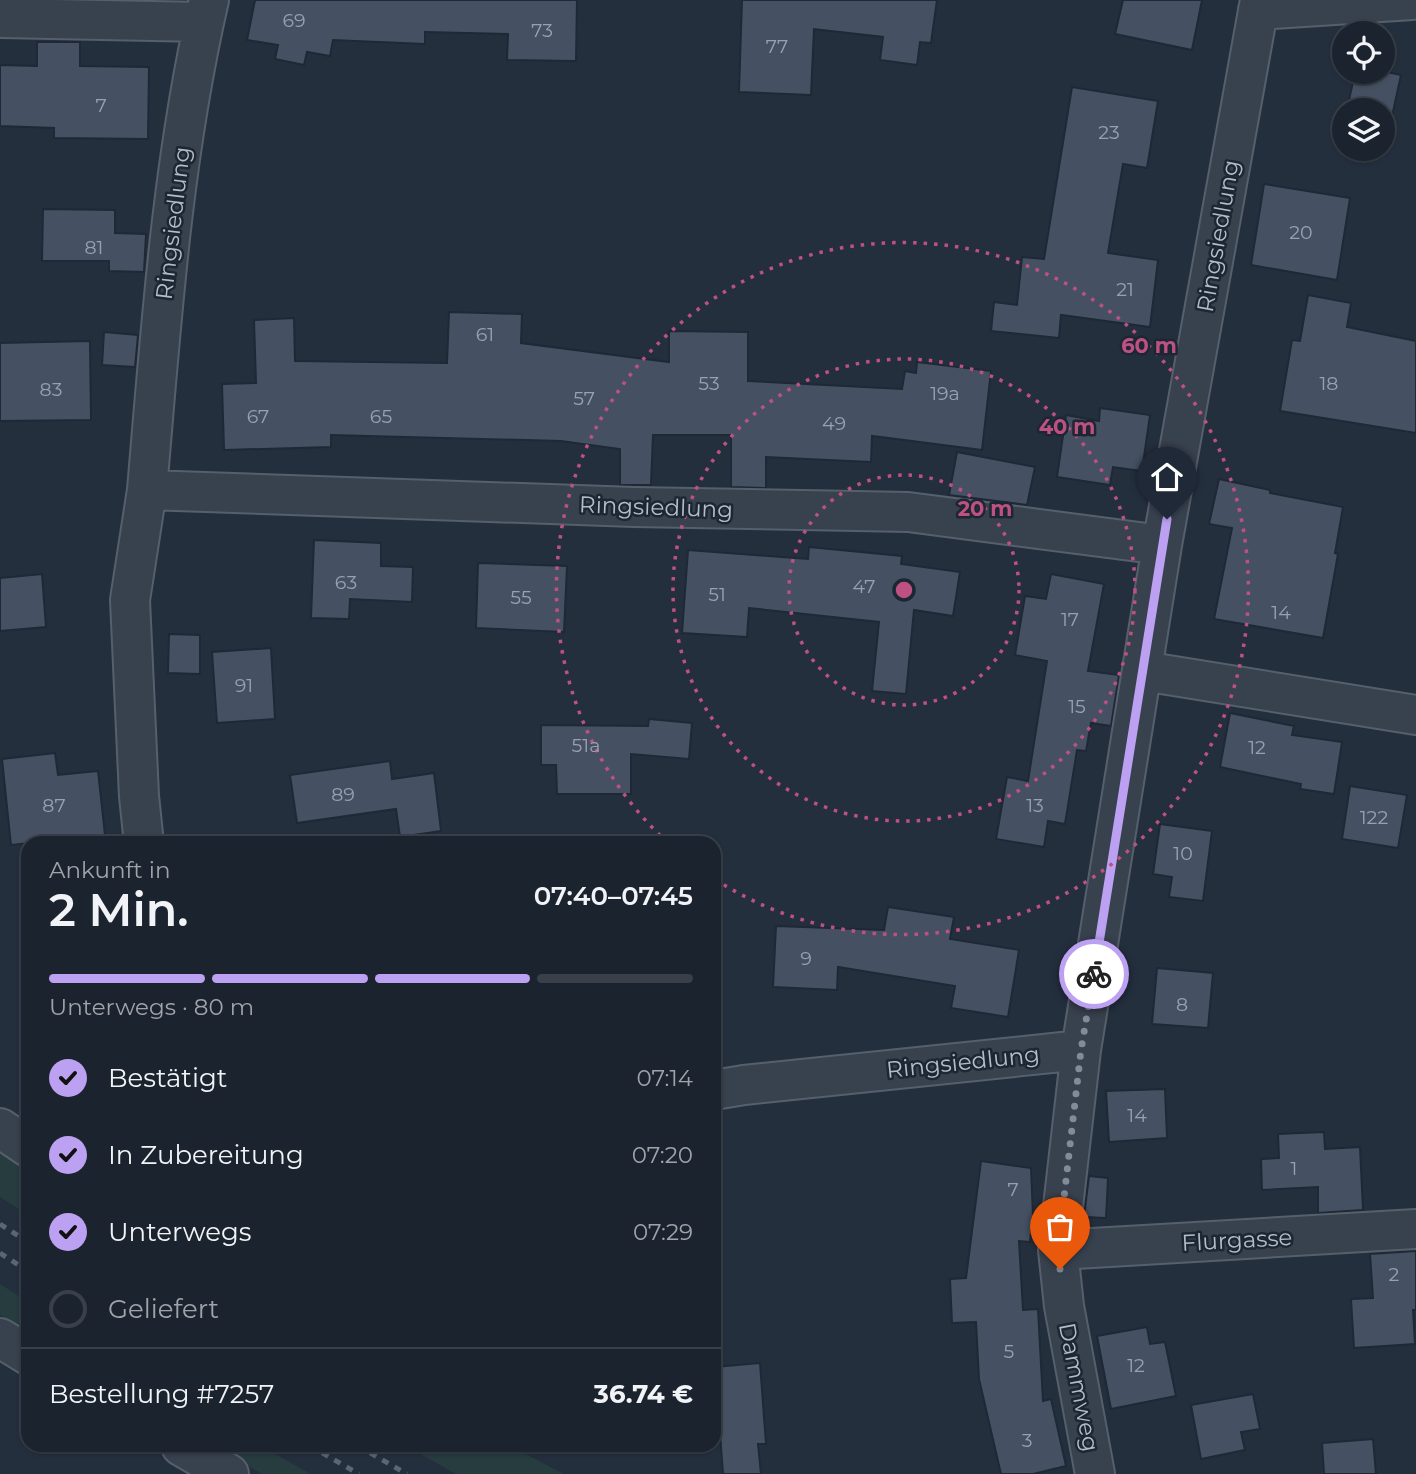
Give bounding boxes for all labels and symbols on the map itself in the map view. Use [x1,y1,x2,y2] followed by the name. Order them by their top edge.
[282,9,306,32] house number: 69
[531,19,553,42] house number: 73
[766,35,788,58] house number: 77
[95,94,107,117] house number: 7
[1098,121,1120,144] house number: 23
[150,145,196,301] street label: Ringsiedlung
[1191,158,1245,314] street label: Ringsiedlung
[1289,221,1313,244] house number: 20
[85,236,103,259] house number: 81
[1116,278,1134,301] house number: 21
[476,323,494,346] house number: 61
[1121,333,1177,358] text: 60 m
[698,372,720,395] house number: 53
[1320,372,1338,395] house number: 18
[40,378,62,401] house number: 83
[930,382,960,405] house number: 19a
[573,387,595,410] house number: 57
[247,405,269,428] house number: 67
[370,405,392,428] house number: 65
[822,412,846,435] house number: 49
[1039,414,1095,439] text: 40 m
[1137,447,1197,519] pin
[579,490,733,524] street label: Ringsiedlung
[958,496,1012,521] text: 20 m
[335,571,357,594] house number: 63
[853,575,875,598] house number: 47
[892,578,916,602] centre of rings
[708,583,726,606] house number: 51
[510,586,532,609] house number: 55
[1271,601,1291,624] house number: 14
[1061,608,1079,631] house number: 17
[235,674,253,697] house number: 91
[1068,695,1086,718] house number: 15
[572,734,600,757] house number: 51a
[1248,736,1266,759] house number: 12
[331,783,355,806] house number: 89
[42,794,66,817] house number: 87
[1026,794,1044,817] house number: 13
[1360,806,1388,829] house number: 122
[1173,842,1193,865] house number: 10
[1059,939,1129,1009] courier
[800,947,812,970] house number: 9
[1176,993,1188,1016] house number: 8
[885,1040,1041,1084] street label: Ringsiedlung
[1127,1104,1147,1127] house number: 14
[1291,1157,1297,1180] house number: 1
[1007,1178,1019,1201] house number: 7
[1030,1197,1090,1269] pin
[1181,1223,1293,1257] street label: Flurgasse
[1389,1263,1400,1286] house number: 2
[1053,1320,1105,1454] street label: Dammweg
[1004,1340,1015,1363] house number: 5
[1127,1354,1145,1377] house number: 12
[1022,1429,1032,1452] house number: 3

